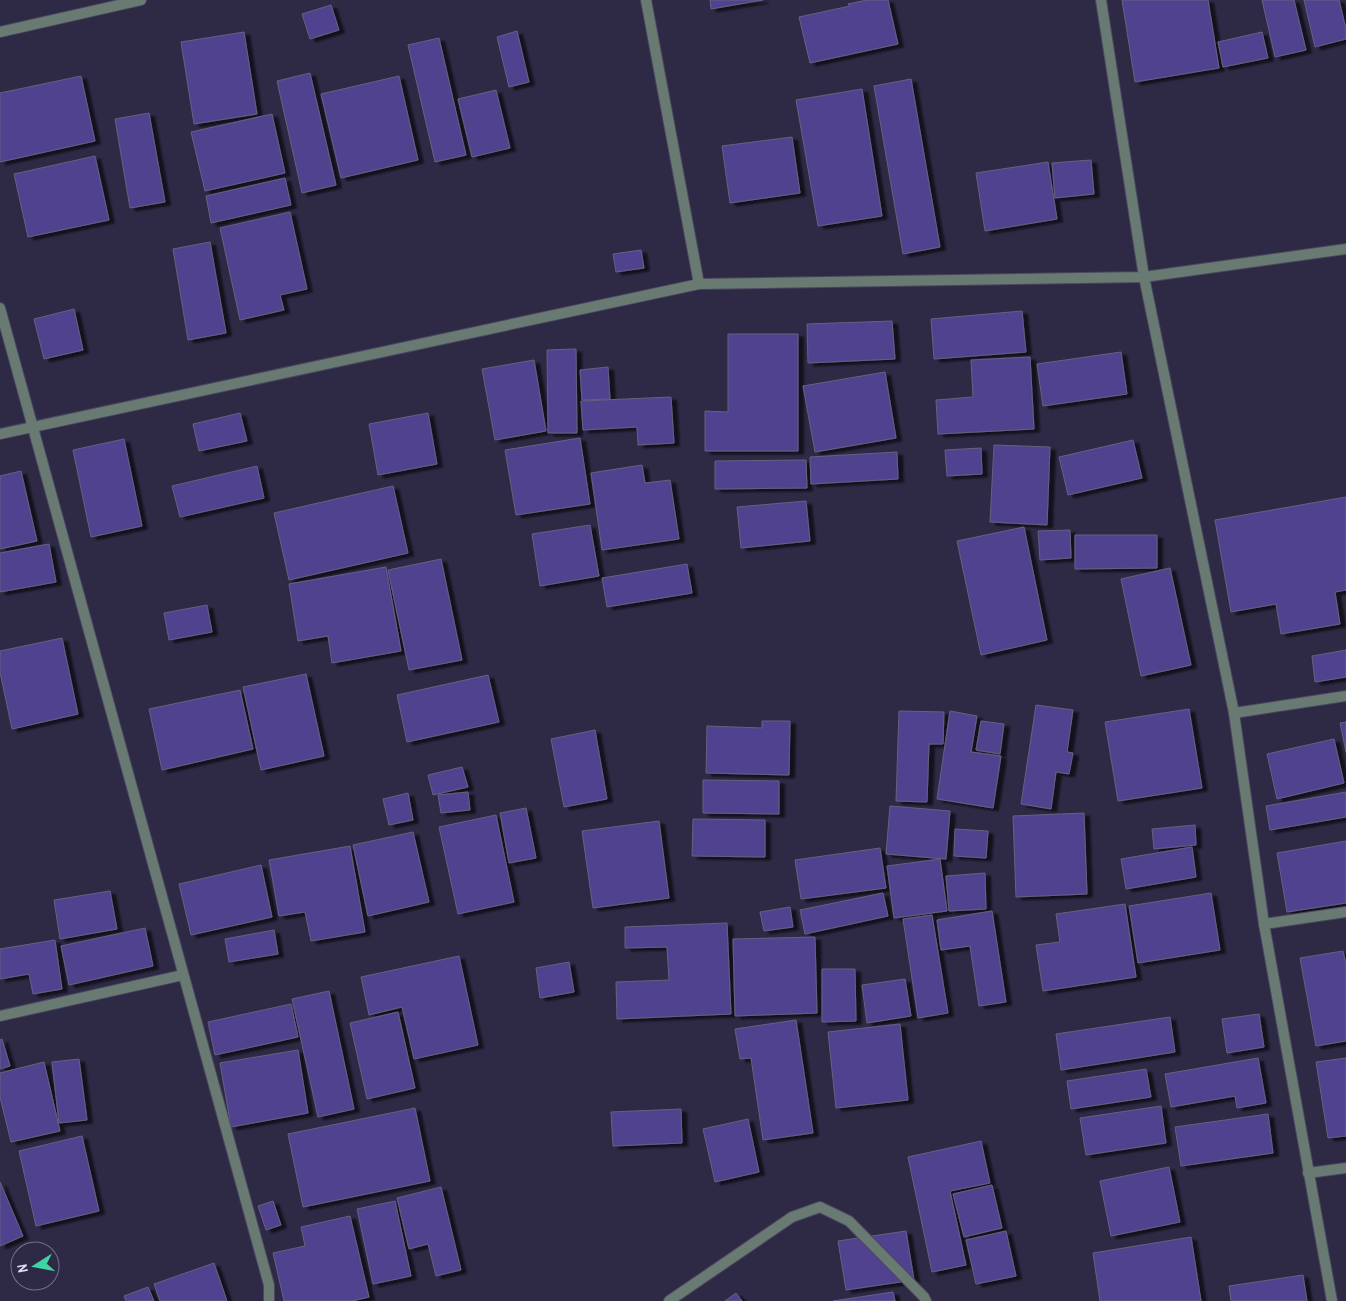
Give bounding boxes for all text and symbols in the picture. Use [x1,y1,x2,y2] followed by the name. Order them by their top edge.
[10,1241,60,1291] north arrow
[13,1263,32,1274] text: N

